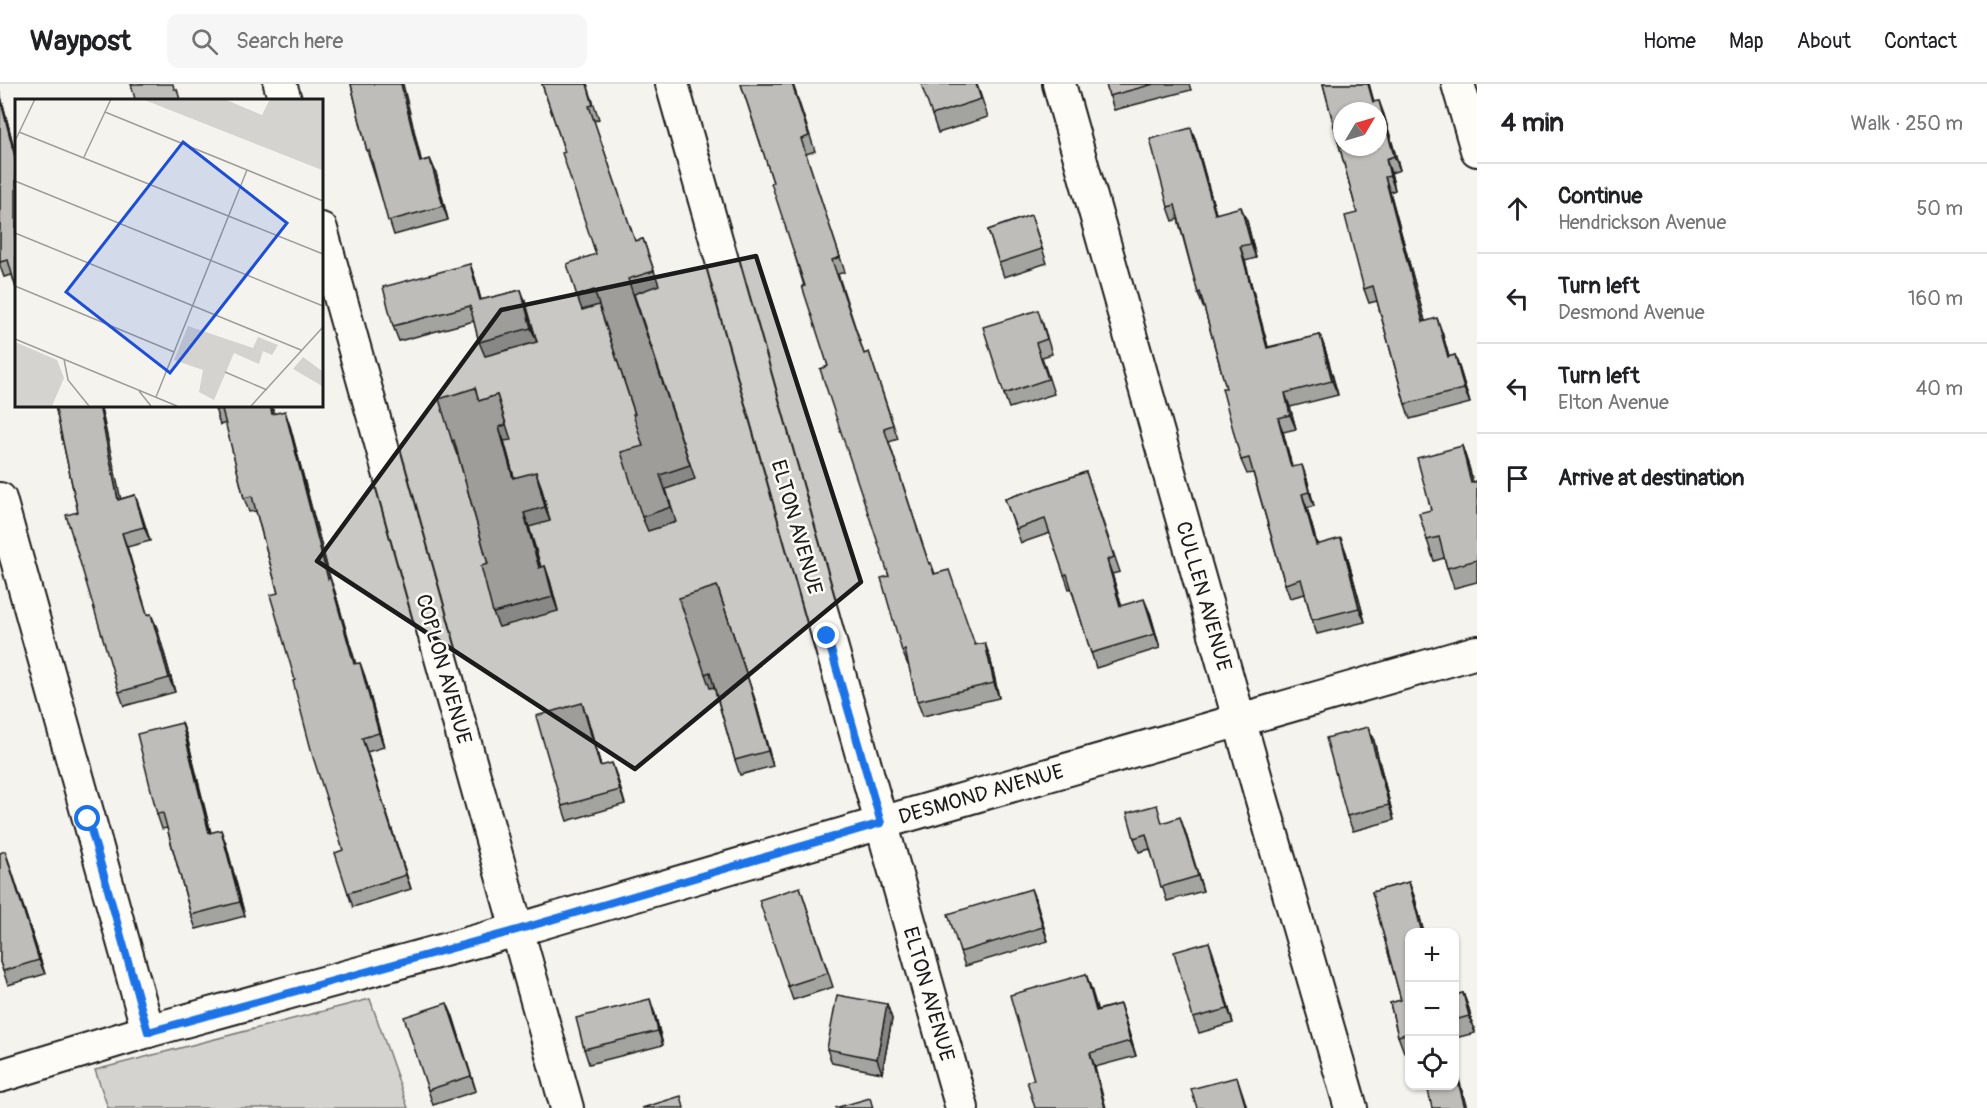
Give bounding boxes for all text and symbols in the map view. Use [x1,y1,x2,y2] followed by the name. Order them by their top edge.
[167,14,587,68] search box
[30,24,131,59] text: Waypost
[188,25,221,58] icon: search
[236,27,343,55] text: Search here
[1643,28,1696,55] text: Home
[1729,28,1764,55] text: Map
[1797,28,1851,55] text: About
[1884,28,1957,55] text: Contact
[15,99,322,406] inset map
[1333,102,1387,156] north arrow
[1501,107,1564,139] text: 4 min
[1851,111,1963,136] text: Walk · 250 m
[1558,182,1642,210] text: Continue
[1501,192,1534,225] icon: ahead
[1916,196,1963,221] text: 50 m
[1558,210,1726,235] text: Hendrickson Avenue
[1558,272,1640,300] text: Turn left
[1501,282,1534,315] icon: left
[1908,286,1963,311] text: 160 m
[1558,300,1705,325] text: Desmond Avenue
[1558,362,1640,390] text: Turn left
[1501,372,1534,405] icon: left
[1916,376,1963,401] text: 40 m
[1558,390,1669,415] text: Elton Avenue
[764,457,829,598] street label: ELTON AVENUE
[1501,462,1534,495] icon: arrive
[1558,464,1744,492] text: Arrive at destination
[1169,518,1238,674] street label: CULLEN AVENUE
[409,591,478,747] street label: COPLON AVENUE
[813,622,839,648] route end
[895,758,1067,831] street label: DESMOND AVENUE
[74,805,100,831] route start
[896,924,961,1065] street label: ELTON AVENUE
[1405,928,1459,1090] map controls
[1405,928,1459,982] button: +
[1405,982,1459,1036] button: −
[1405,1036,1459,1090] button: locate

